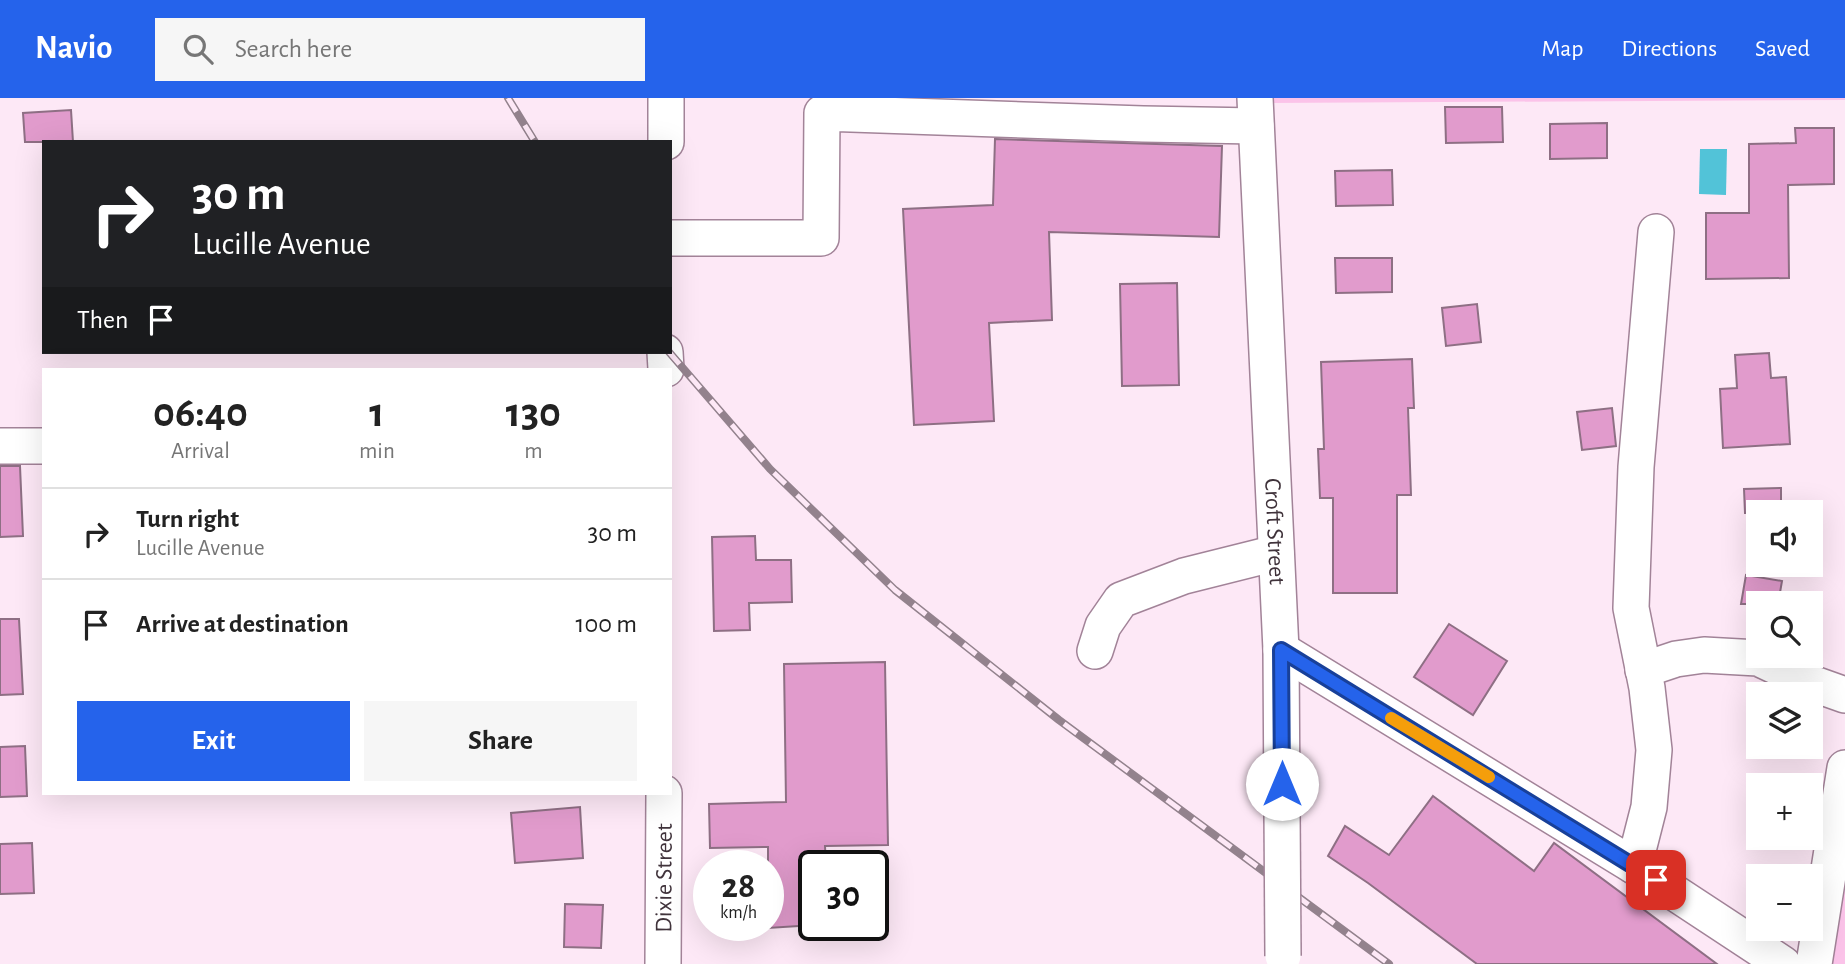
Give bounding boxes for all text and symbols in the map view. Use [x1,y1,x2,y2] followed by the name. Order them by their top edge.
[155,18,645,81] search box
[179,30,217,68] icon: search
[35,32,113,65] text: Navio
[235,36,352,62] text: Search here
[1541,37,1583,61] text: Map
[1621,37,1717,61] text: Directions
[1755,37,1810,61] text: Saved
[77,168,168,259] icon: right
[192,170,286,219] text: 30 m
[192,228,371,260] text: Lucille Avenue
[142,301,180,339] icon: arrive
[77,307,128,333] text: Then
[153,392,248,434] text: 06:40
[369,392,384,434] text: 1
[506,392,561,434] text: 130
[171,440,230,463] text: Arrival
[359,440,395,463] text: min
[524,440,543,463] text: m
[1260,478,1289,586] street label: Croft Street
[1746,500,1823,941] map controls
[1746,500,1823,577] button: sound
[136,506,239,532] text: Turn right
[77,515,115,553] icon: right
[587,520,637,546] text: 30 m
[136,537,264,560] text: Lucille Avenue
[1746,591,1823,668] button: search
[77,606,115,644] icon: arrive
[136,611,349,637] text: Arrive at destination
[576,611,637,637] text: 100 m
[1746,682,1823,759] button: layers
[77,701,350,781] button: Exit
[364,701,637,781] button: Share
[1245,747,1319,821] position arrow
[1746,773,1823,850] button: +
[652,823,677,933] street label: Dixie Street
[798,850,889,941] speed limit sign: 30
[1626,850,1686,910] pin
[1637,861,1675,899] icon: arrive
[1746,864,1823,941] button: −
[722,869,755,904] text: 28
[720,904,757,922] text: km/h

